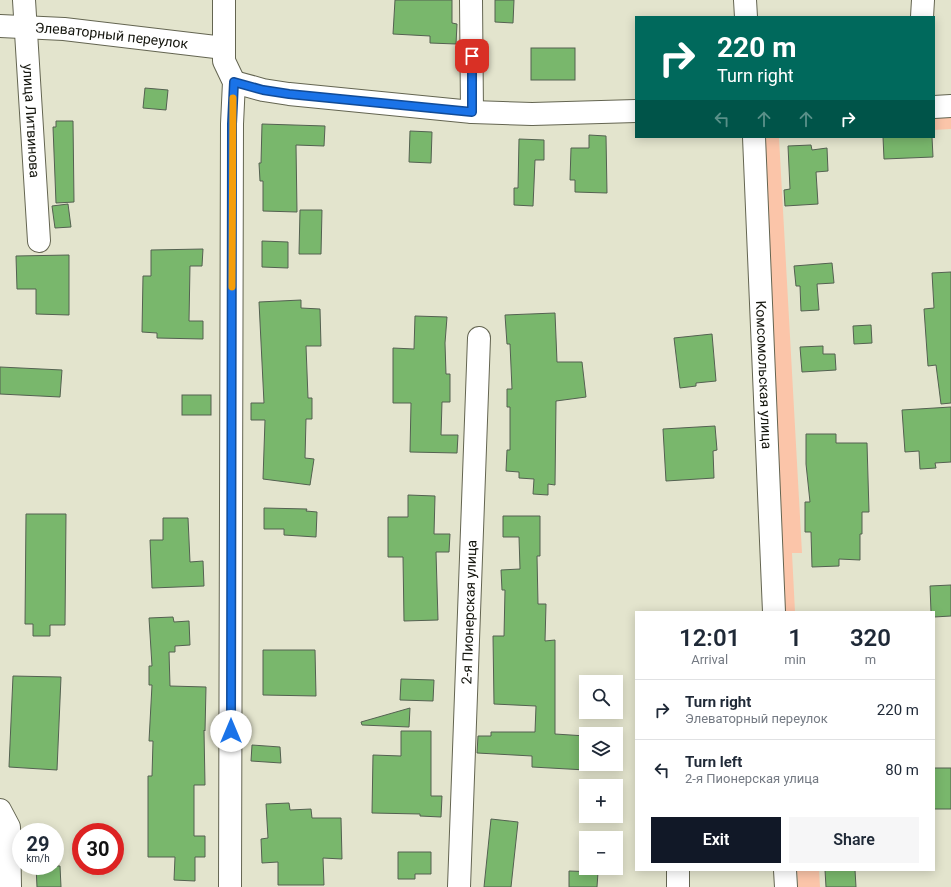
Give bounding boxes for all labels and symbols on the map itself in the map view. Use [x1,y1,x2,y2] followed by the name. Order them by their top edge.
[35,20,189,52] street label: Элеваторный переулок
[455,39,489,73] pin
[20,63,43,178] street label: улица Литвинова
[753,300,775,449] street label: Комсомольская улица
[458,540,480,685] street label: 2-я Пионерская улица
[210,710,252,752] position arrow
[72,823,124,875] speed limit sign: 30

